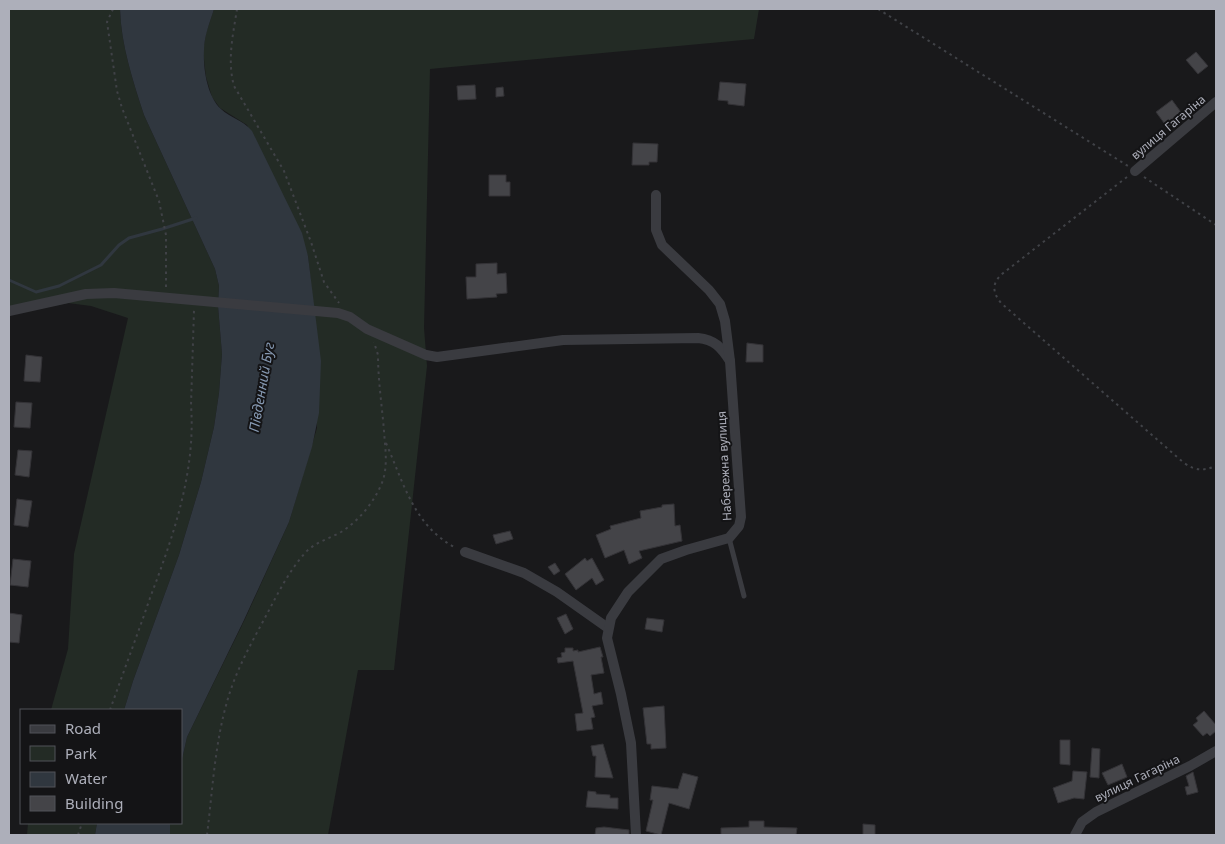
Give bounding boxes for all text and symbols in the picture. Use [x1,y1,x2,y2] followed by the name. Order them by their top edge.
[1127,91,1209,163] street label: вулиця Гагаріна
[244,340,278,433] water label: Південний Буг
[713,411,735,521] street label: Набережна вулиця
[20,709,182,824] legend
[65,718,101,738] text: Road
[65,743,97,763] text: Park
[1092,750,1182,806] street label: вулиця Гагаріна
[65,768,107,788] text: Water
[65,793,123,813] text: Building

